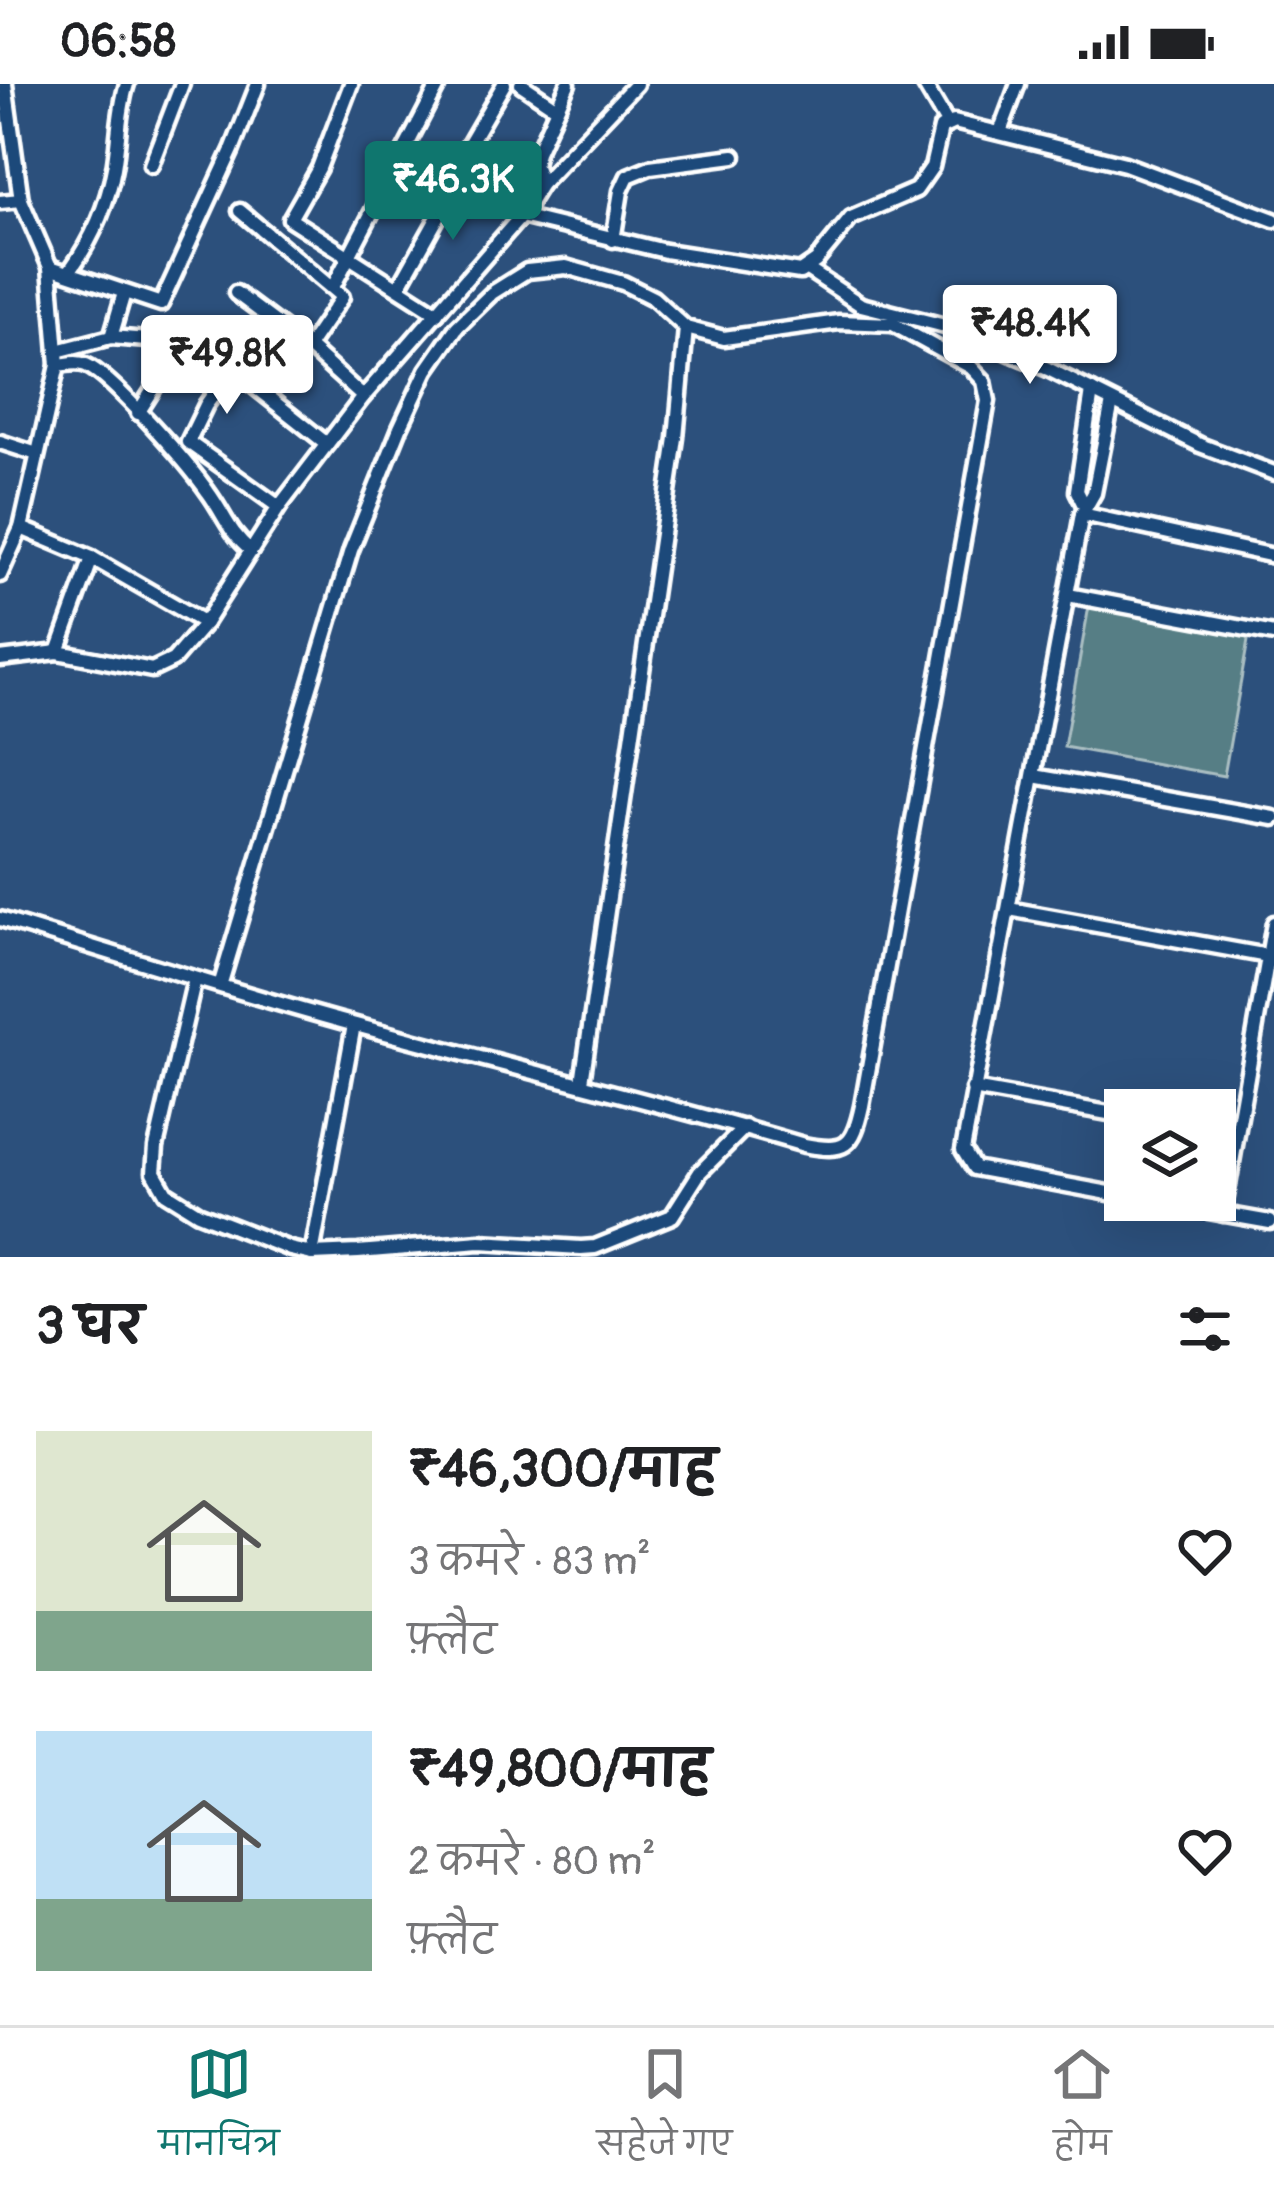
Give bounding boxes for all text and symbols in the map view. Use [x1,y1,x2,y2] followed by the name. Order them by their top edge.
[60,14,176,70] text: 06:58
[355,141,551,243] pin: ₹46.3K
[392,155,514,204] text: ₹46.3K
[932,285,1128,387] pin: ₹48.4K
[970,299,1090,348] text: ₹48.4K
[129,315,325,417] pin: ₹49.8K
[168,329,286,378] text: ₹49.8K
[1104,1089,1236,1221] map controls
[1104,1089,1236,1221] button: layers
[36,1295,143,1359] text: 3 घर
[1172,1296,1238,1362] icon: filters
[408,1438,717,1502] text: ₹46,300/माह
[132,1479,276,1623] icon: home
[1172,1518,1238,1584] icon: heart
[408,1537,651,1586] text: 3 कमरे · 83 m²
[408,1616,497,1665] text: फ़्लैट
[408,1738,711,1802] text: ₹49,800/माह
[132,1779,276,1923] icon: home
[1172,1818,1238,1884] icon: heart
[408,1837,656,1886] text: 2 कमरे · 80 m²
[408,1916,497,1965] text: फ़्लैट
[159,2041,280,2180] tab: मानचित्र
[597,2041,732,2180] tab: सहेजे गए
[1049,2041,1115,2180] tab: होम

